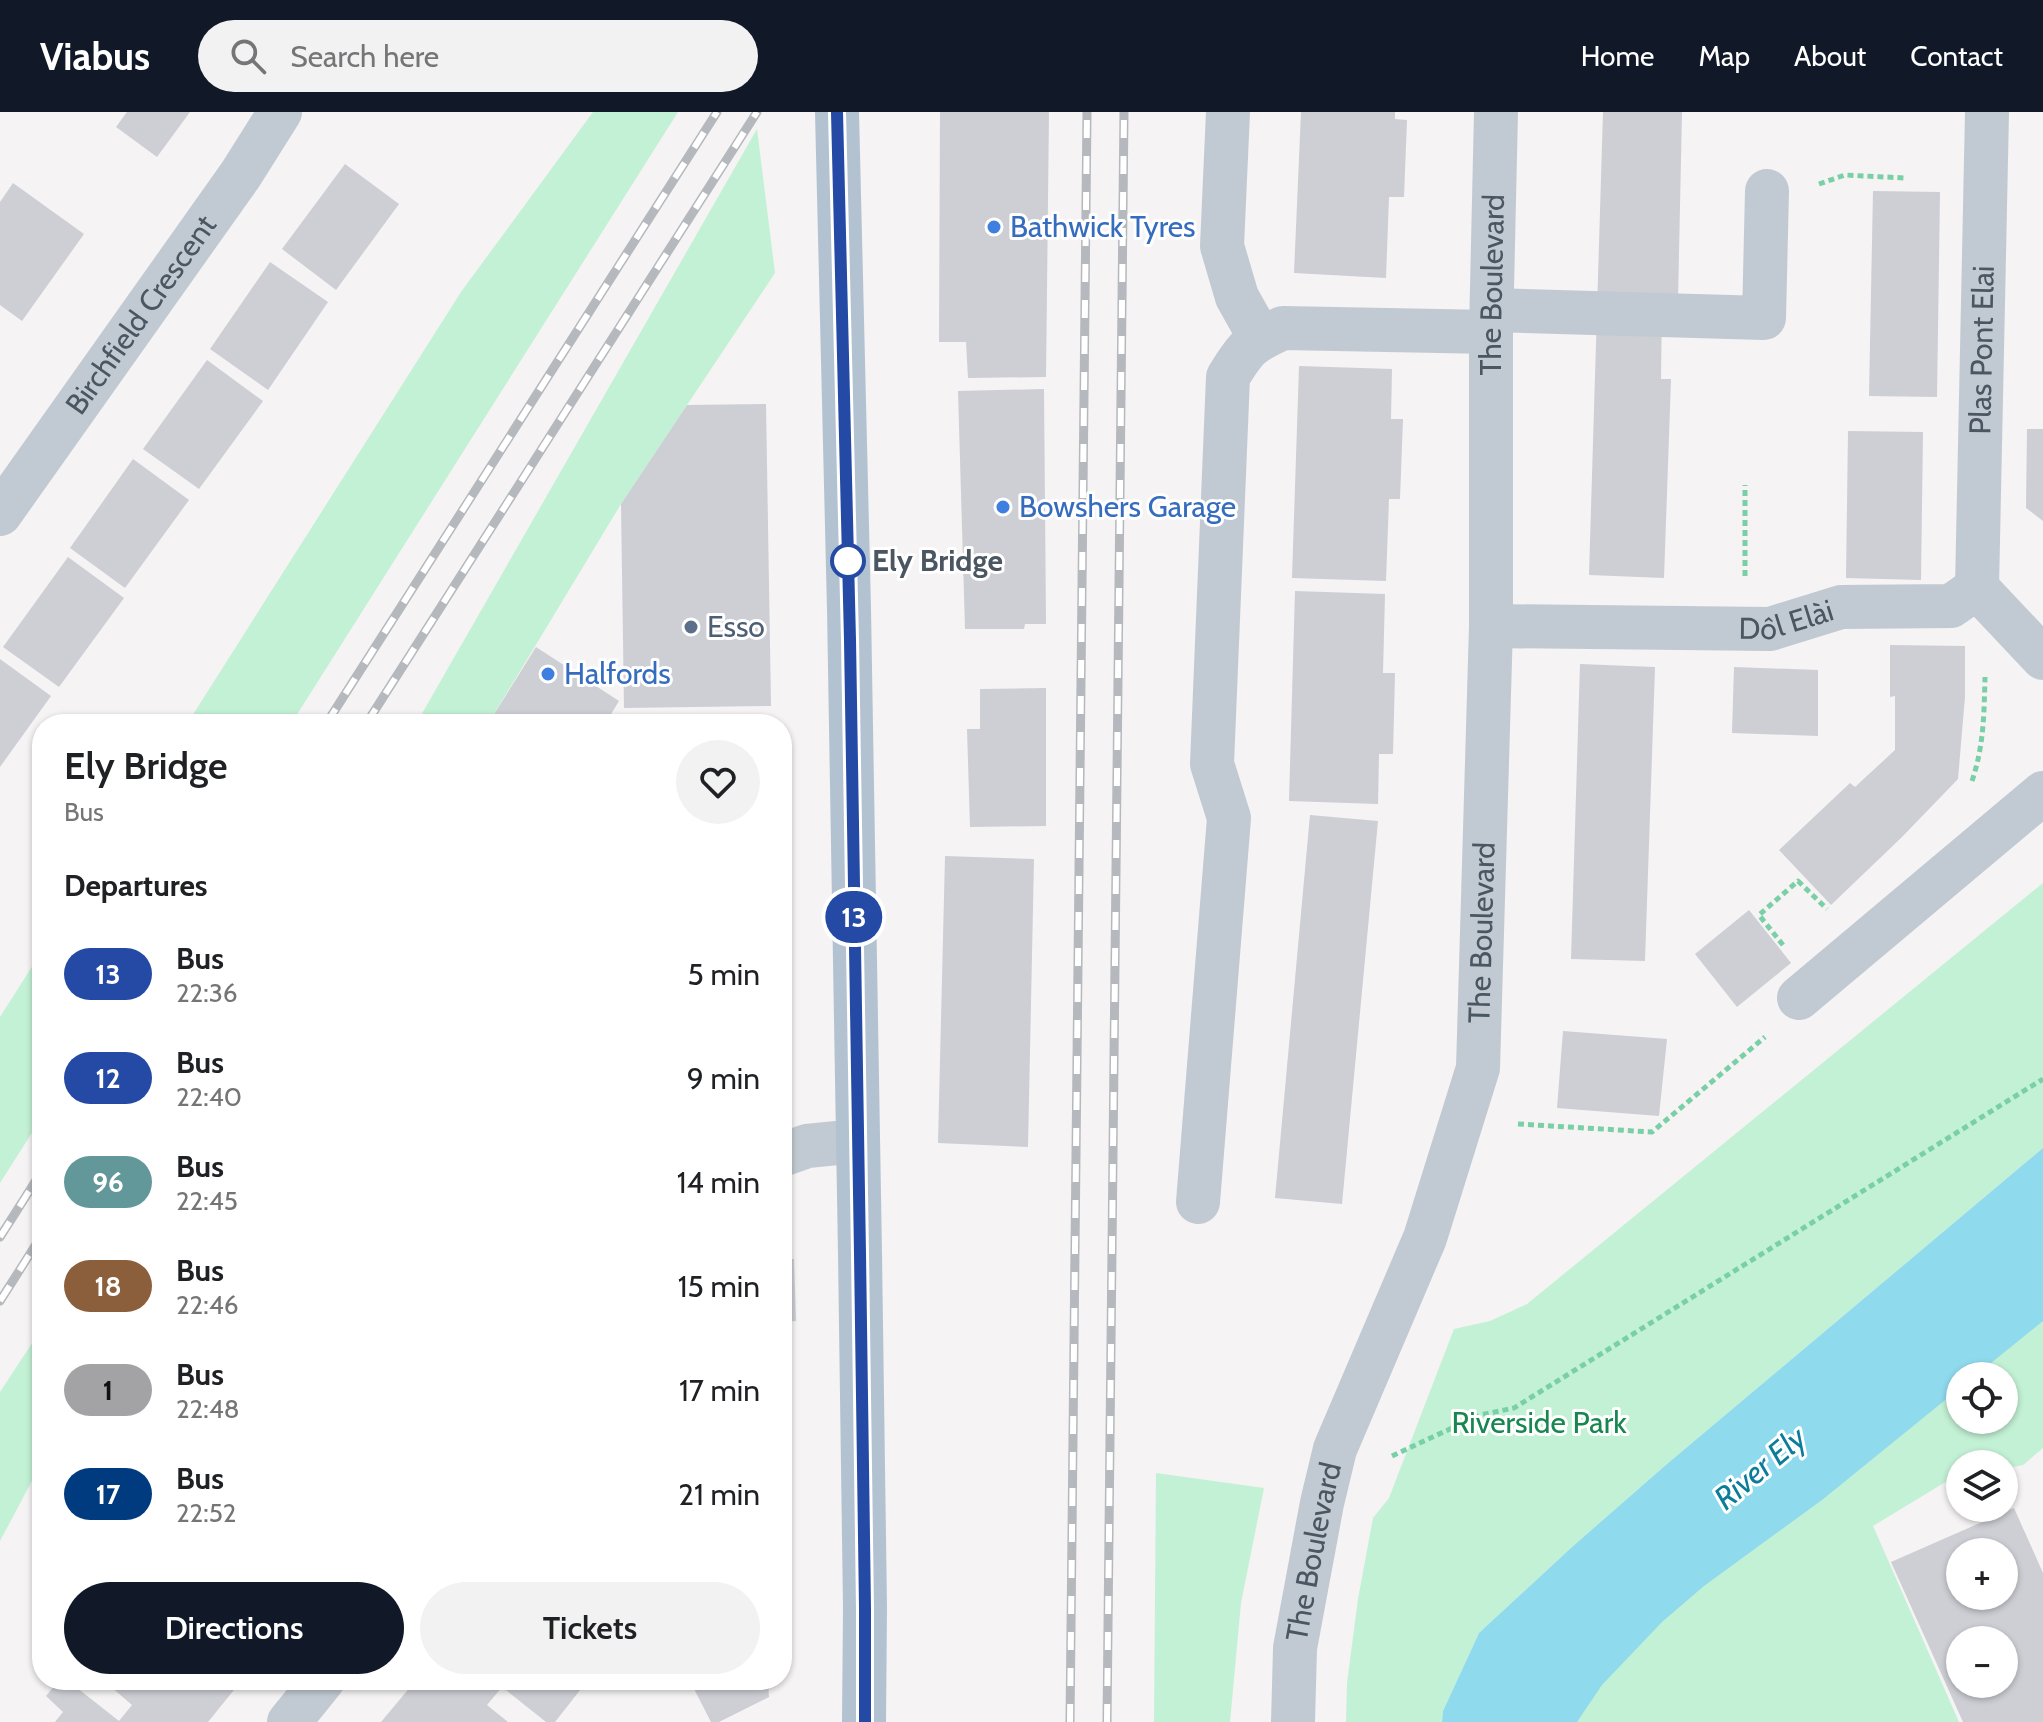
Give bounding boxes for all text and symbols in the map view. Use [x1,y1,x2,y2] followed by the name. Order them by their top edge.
[198,20,758,92] search box
[40,33,150,80] text: Viabus
[226,34,270,78] icon: search
[290,38,439,75] text: Search here
[1581,39,1654,73] text: Home
[1698,39,1750,73] text: Map
[1794,39,1866,73] text: About
[1910,39,2003,73] text: Contact
[1472,194,1512,375] street label: The Boulevard
[57,208,224,421] street label: Birchfield Crescent
[1010,208,1196,245] place label: Bathwick Tyres
[985,218,1003,236] marker: Bathwick Tyres
[1961,265,2002,435] street label: Plas Pont Elai
[1019,488,1236,525] place label: Bowshers Garage
[994,498,1012,516] marker: Bowshers Garage
[872,542,1003,579] place label: Ely Bridge
[831,544,865,578] marker: Ely Bridge
[1739,592,1838,647] street label: Dôl Elài
[707,608,765,645] place label: Esso
[682,618,700,636] marker: Esso
[564,655,671,692] place label: Halfords
[539,665,557,683] marker: Halfords
[676,740,760,824] button: heart
[64,742,227,789] text: Ely Bridge
[64,796,104,828] text: Bus
[1460,841,1503,1024] street label: The Boulevard
[64,867,208,904] text: Departures
[818,891,890,943] line badge: 13
[841,900,867,934] text: 13
[176,940,224,977] text: Bus
[688,956,760,993] text: 5 min
[95,957,121,991] text: 13
[176,977,238,1009] text: 22:36
[176,1044,224,1081] text: Bus
[687,1060,760,1097] text: 9 min
[95,1061,121,1095] text: 12
[176,1081,242,1113] text: 22:40
[176,1148,224,1185] text: Bus
[677,1164,760,1201] text: 14 min
[92,1165,124,1199] text: 96
[176,1185,238,1217] text: 22:45
[176,1252,224,1289] text: Bus
[678,1268,760,1305] text: 15 min
[94,1269,122,1303] text: 18
[176,1289,238,1321] text: 22:46
[176,1356,224,1393] text: Bus
[1946,1362,2018,1698] map controls
[1946,1362,2018,1434] button: locate
[679,1372,760,1409] text: 17 min
[103,1373,113,1407] text: 1
[176,1393,239,1425] text: 22:48
[1451,1404,1627,1441] park label: Riverside Park
[1706,1417,1815,1517] water label: River Ely
[1946,1450,2018,1522] button: layers
[1278,1459,1349,1644] street label: The Boulevard
[176,1460,224,1497] text: Bus
[678,1476,760,1513] text: 21 min
[96,1477,120,1511] text: 17
[176,1497,236,1529] text: 22:52
[1946,1538,2018,1610] button: +
[64,1582,404,1674] button: Directions
[420,1582,760,1674] button: Tickets
[1946,1626,2018,1698] button: −

